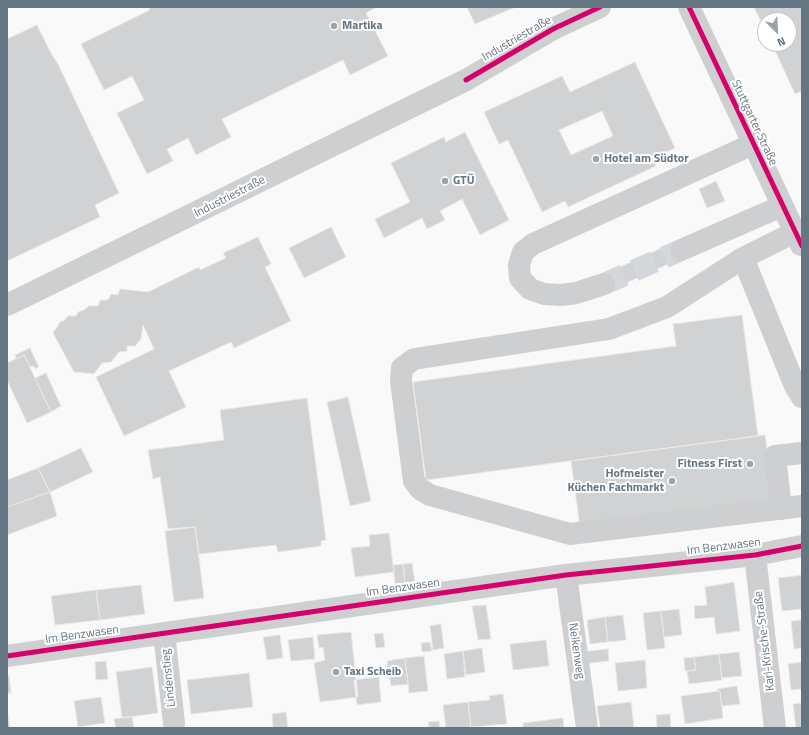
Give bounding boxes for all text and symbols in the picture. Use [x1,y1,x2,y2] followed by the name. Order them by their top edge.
[757,12,797,52] north arrow
[480,13,554,65] street label: Industriestraße
[342,19,383,33] place label: Martika
[329,21,339,31] marker: Martika
[775,33,788,51] text: N
[728,78,780,168] street label: Stuttgarter Straße
[604,152,689,166] place label: Hotel am Südtor
[591,154,601,164] marker: Hotel am Südtor
[192,173,268,221] street label: Industriestraße
[453,174,474,188] place label: GTÜ
[440,176,450,186] marker: GTÜ
[677,457,742,471] place label: Fitness First
[745,459,755,469] marker: Fitness First
[568,467,664,495] place label: Hofmeister Küchen Fachmarkt
[667,476,677,486] marker: Hofmeister Küchen Fachmarkt
[686,535,762,559] street label: Im Benzwasen
[365,576,441,600] street label: Im Benzwasen
[752,590,778,692] street label: Karl-Krische-Straße
[565,622,587,680] street label: Nelkenweg
[44,623,120,647] street label: Im Benzwasen
[159,648,179,708] street label: Lindenstieg
[344,665,401,679] place label: Taxi Scheib
[331,667,341,677] marker: Taxi Scheib

